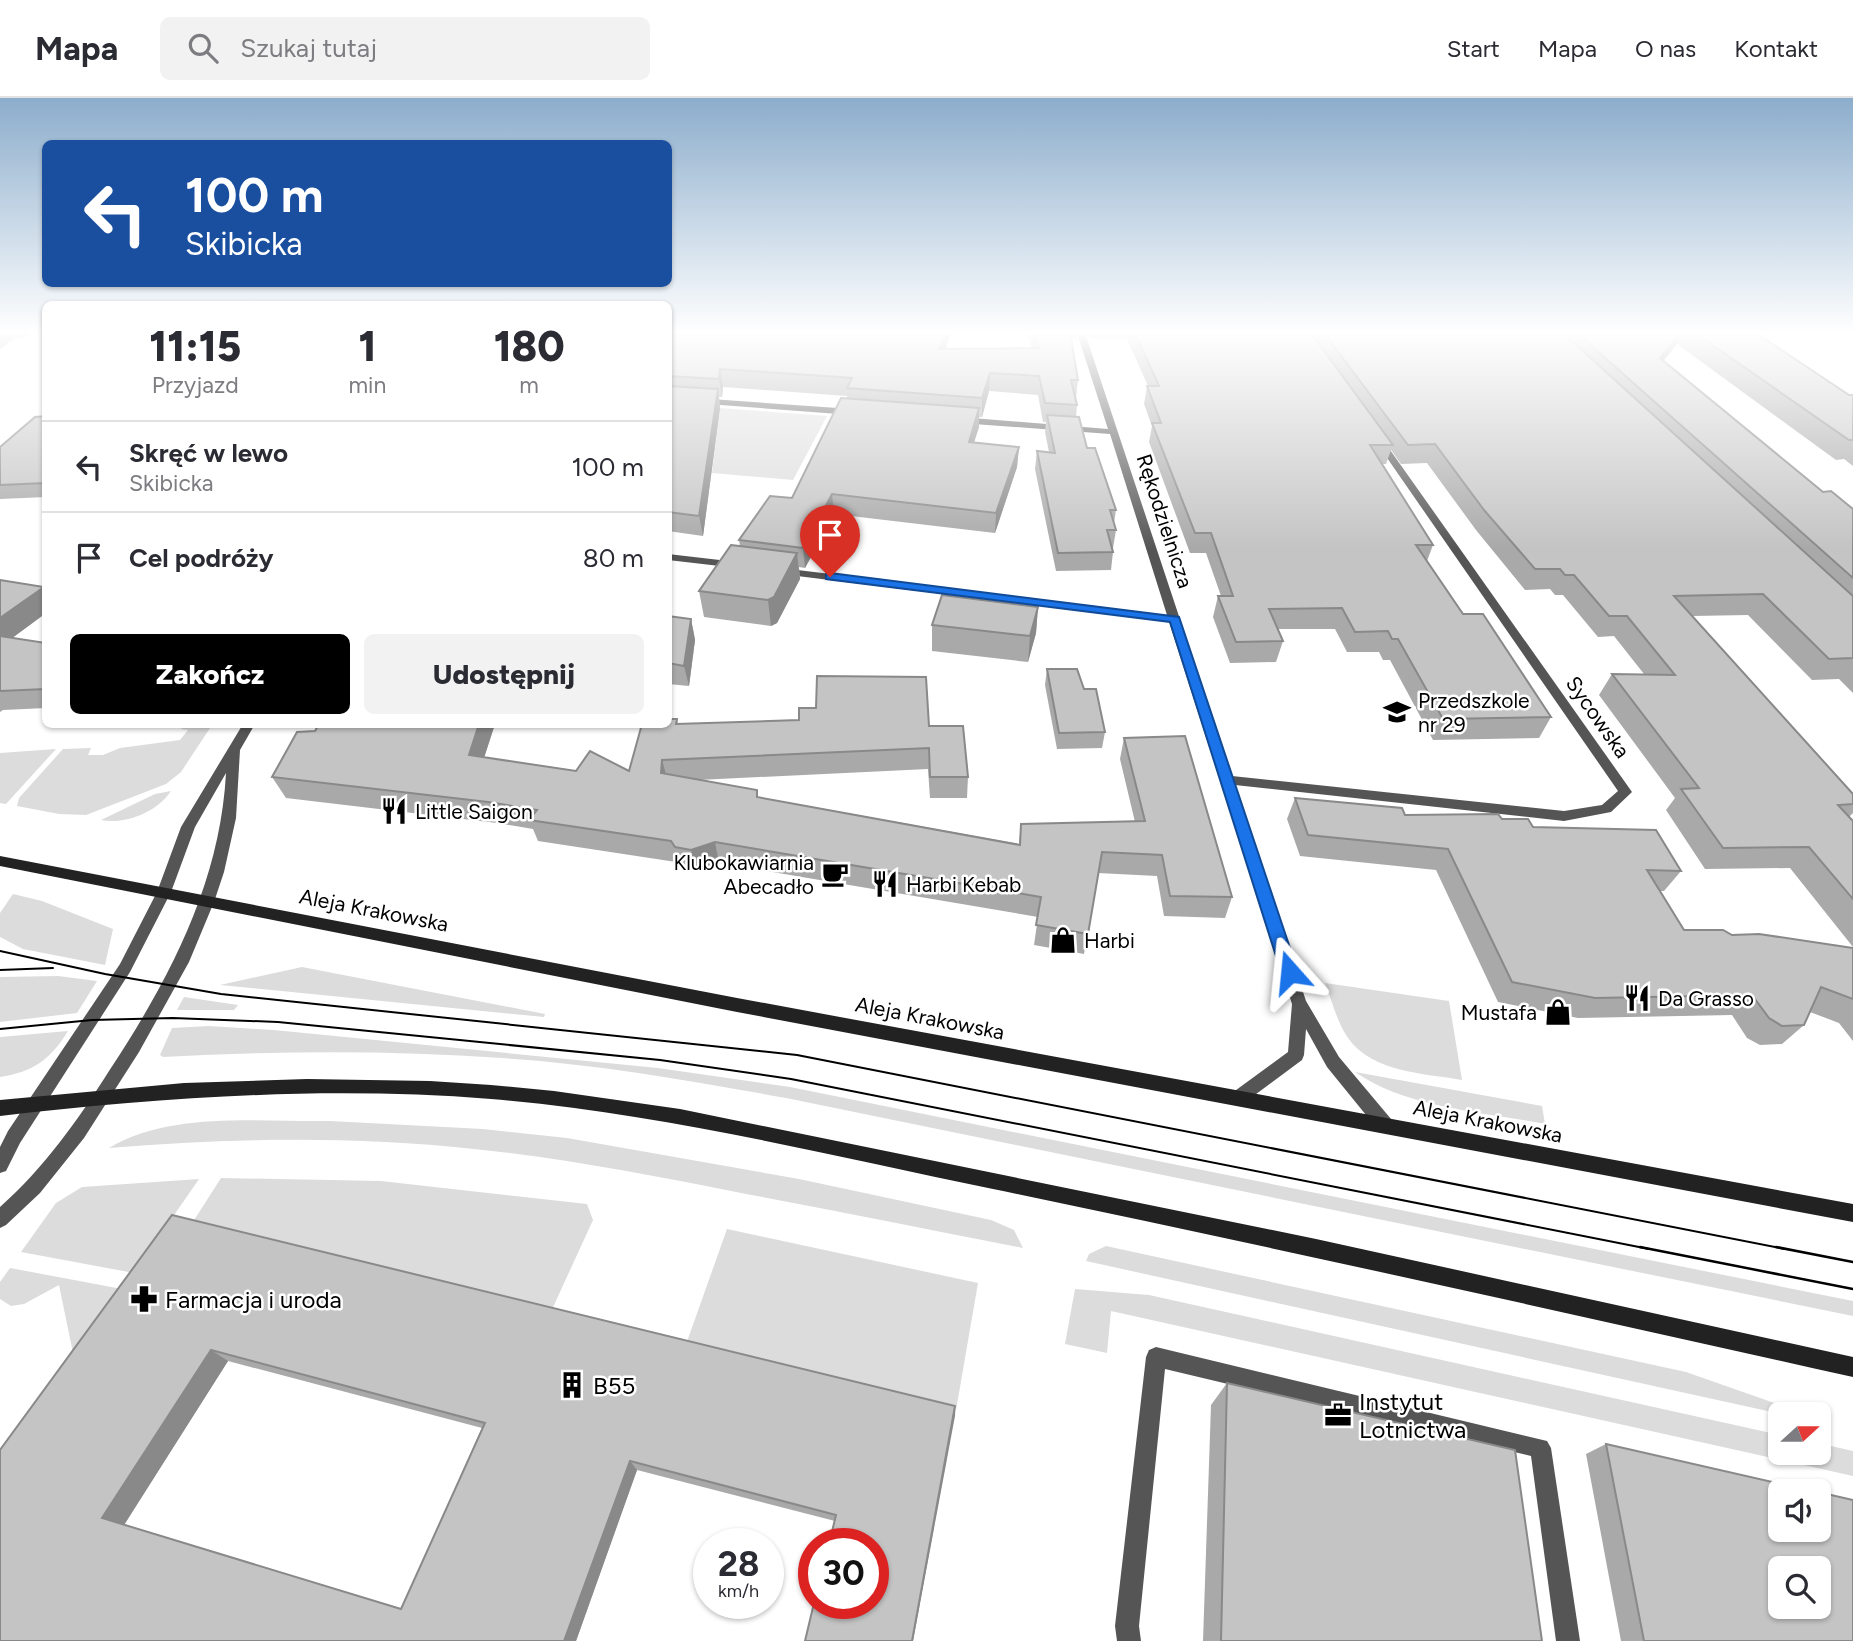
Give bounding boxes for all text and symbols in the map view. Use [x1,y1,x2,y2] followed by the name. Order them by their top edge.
[160,17,650,80] search box
[35,29,118,68] text: Mapa
[184,29,222,67] icon: search
[240,32,377,64] text: Szukaj tutaj
[1447,34,1500,63] text: Start
[1538,34,1597,63] text: Mapa
[1635,34,1696,63] text: O nas
[1734,34,1818,63] text: Kontakt
[185,165,324,224] text: 100 m
[70,168,161,259] icon: left
[185,225,303,263] text: Skibicka
[149,321,241,372] text: 11:15
[358,321,376,372] text: 1
[494,321,565,372] text: 180
[152,371,239,399] text: Przyjazd
[349,371,386,399] text: min
[519,371,539,399] text: m
[129,437,288,469] text: Skręć w lewo
[70,448,108,486] icon: left
[571,451,644,483] text: 100 m
[1132,451,1198,591] street label: Rękodzielnicza
[129,469,214,497] text: Skibicka
[800,505,860,577] pin
[811,516,849,554] icon: arrive
[70,539,108,577] icon: arrive
[129,542,273,574] text: Cel podróży
[583,542,644,574] text: 80 m
[70,634,350,714] button: Zakończ
[364,634,644,714] button: Udostępnij
[1561,671,1635,763] street label: Sycowska
[1418,688,1530,737] place label: Przedszkole nr 29
[1382,697,1412,727] school or university icon: Przedszkole nr 29
[379,796,409,826] restaurant icon: Little Saigon
[415,799,533,824] place label: Little Saigon
[673,850,814,899] place label: Klubokawiarnia Abecadło
[820,859,850,889] cafe icon: Klubokawiarnia Abecadło
[870,869,900,899] restaurant icon: Harbi Kebab
[906,872,1021,897] place label: Harbi Kebab
[297,883,451,937] street label: Aleja Krakowska
[1048,925,1078,955] shop icon: Harbi
[1084,928,1135,953] place label: Harbi
[1253,935,1327,1009] position arrow
[1622,983,1652,1013] restaurant icon: Da Grasso
[1658,986,1754,1011] place label: Da Grasso
[853,991,1007,1045] street label: Aleja Krakowska
[1543,997,1573,1027] shop icon: Mustafa
[1461,1000,1537,1025] place label: Mustafa
[1411,1094,1565,1148] street label: Aleja Krakowska
[129,1284,159,1314] pharmacy icon: Farmacja i uroda
[165,1285,342,1314] place label: Farmacja i uroda
[557,1370,587,1400] building icon: B55
[593,1371,635,1400] place label: B55
[1359,1387,1466,1444] place label: Instytut Lotnictwa
[1323,1400,1353,1430] office icon: Instytut Lotnictwa
[1768,1402,1830,1465] north arrow
[1768,1402,1831,1619] map controls
[1768,1479,1831,1542] button: sound
[798,1528,889,1619] speed limit sign: 30
[718,1543,759,1585] text: 28
[1768,1556,1831,1619] button: search
[718,1580,759,1602] text: km/h

